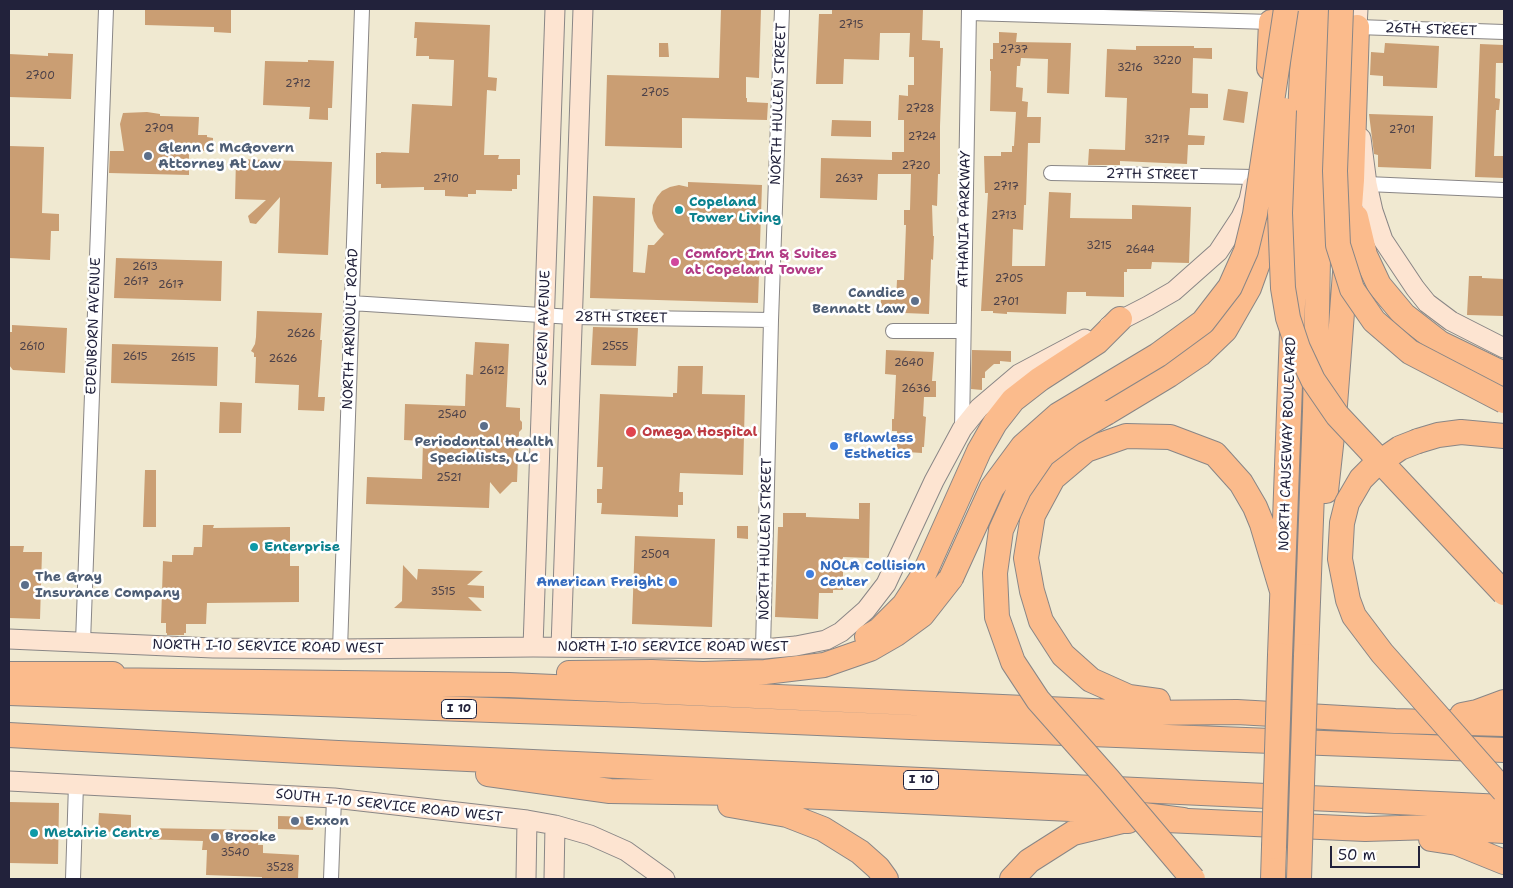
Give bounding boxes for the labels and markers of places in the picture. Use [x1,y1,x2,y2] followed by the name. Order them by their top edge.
[158,140,294,172] place label: Glenn C McGovern Attorney At Law
[142,150,154,162] marker: Glenn C McGovern Attorney At Law
[689,194,781,226] place label: Copeland Tower Living
[673,204,685,216] marker: Copeland Tower Living
[685,246,837,278] place label: Comfort Inn & Suites at Copeland Tower
[669,256,681,268] marker: Comfort Inn & Suites at Copeland Tower
[812,285,905,318] place label: Candice Bennatt Law
[909,295,921,307] marker: Candice Bennatt Law
[478,420,490,432] marker: Periodontal Health Specialists, LLC
[642,424,757,440] place label: Omega Hospital
[624,425,638,439] marker: Omega Hospital
[844,430,913,462] place label: Bflawless Esthetics
[414,434,554,467] place label: Periodontal Health Specialists, LLC
[828,440,840,452] marker: Bflawless Esthetics
[264,539,340,555] place label: Enterprise
[248,541,260,553] marker: Enterprise
[820,558,925,590] place label: NOLA Collision Center
[804,568,816,580] marker: NOLA Collision Center
[35,569,180,602] place label: The Gray Insurance Company
[536,574,663,590] place label: American Freight
[667,576,679,588] marker: American Freight
[19,579,31,591] marker: The Gray Insurance Company
[305,813,349,829] place label: Exxon
[289,815,301,827] marker: Exxon
[44,825,160,841] place label: Metairie Centre
[28,827,40,839] marker: Metairie Centre
[225,829,276,845] place label: Brooke
[209,831,221,843] marker: Brooke

